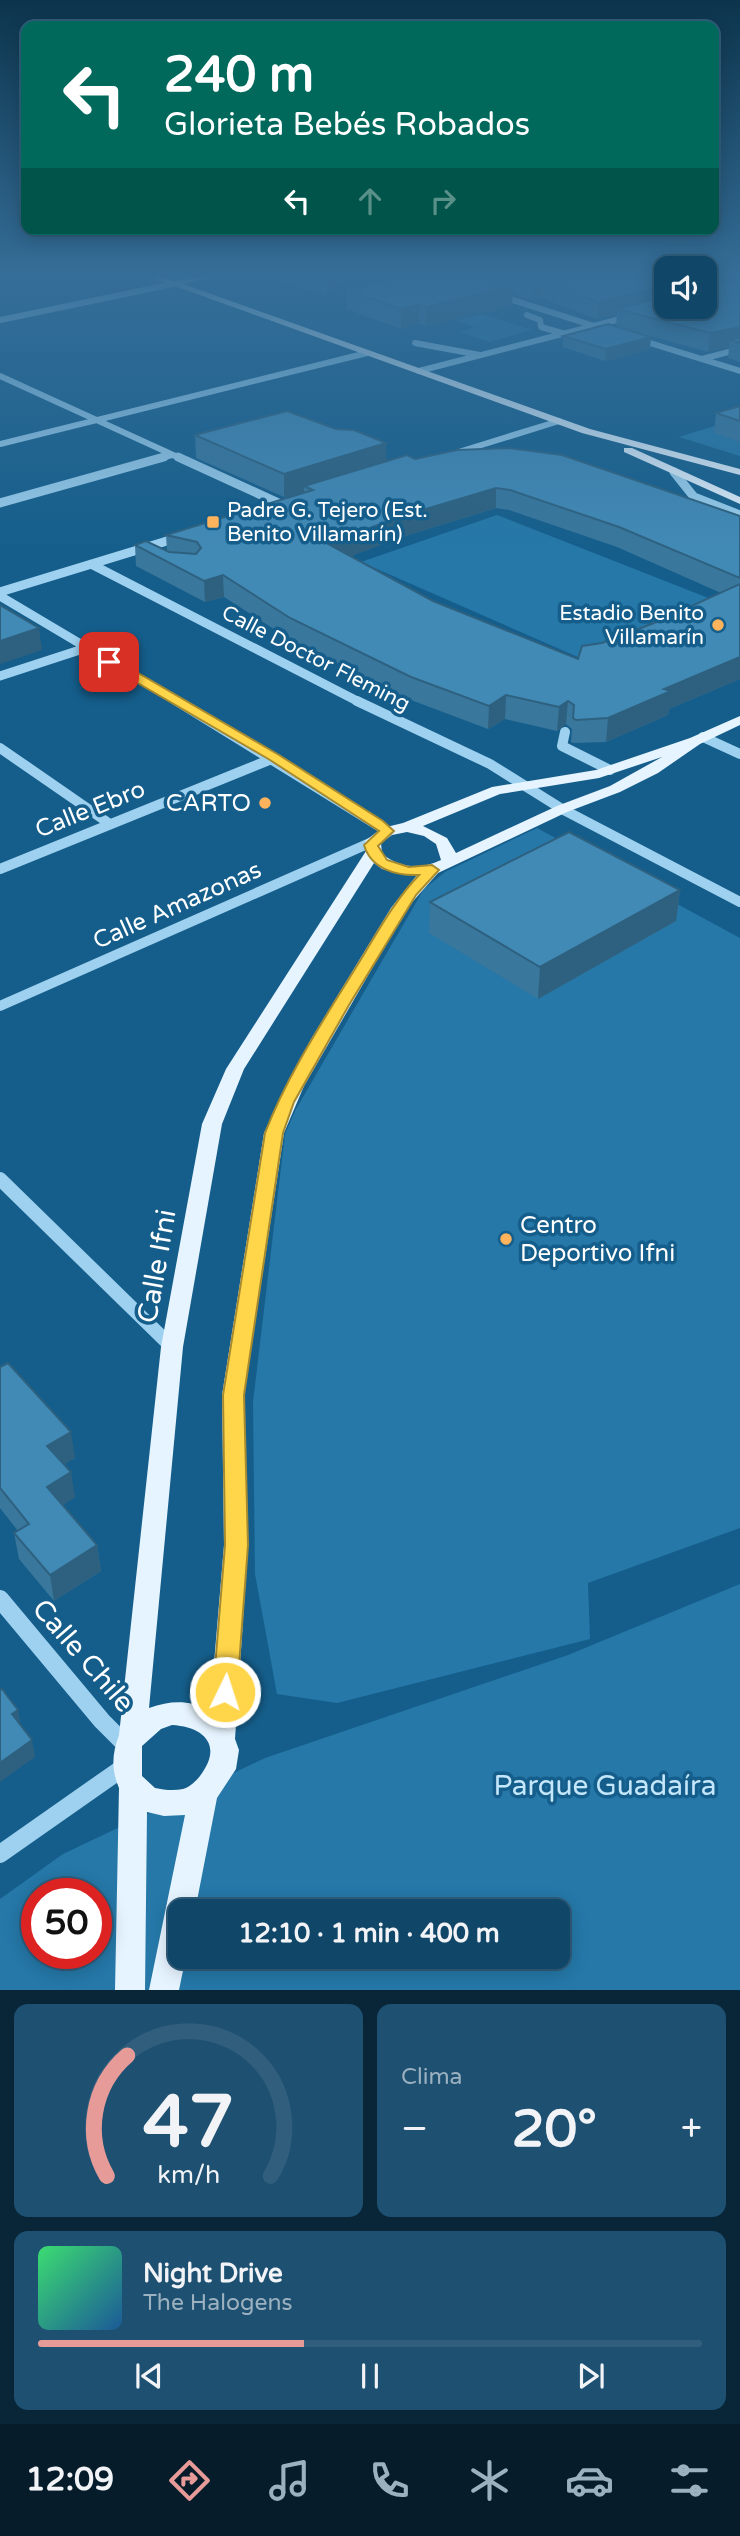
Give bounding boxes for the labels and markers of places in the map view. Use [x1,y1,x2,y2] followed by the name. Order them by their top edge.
[227,498,428,547] place label: Padre G. Tejero (Est. Benito Villamarín)
[205,514,221,530] marker: Padre G. Tejero (Est. Benito Villamarín)
[559,601,704,650] place label: Estadio Benito Villamarín
[710,617,726,633] marker: Estadio Benito Villamarín
[79,632,139,692] pin
[166,789,251,818] place label: CARTO
[257,795,273,811] marker: CARTO
[520,1211,675,1268] place label: Centro Deportivo Ifni
[498,1231,514,1247] marker: Centro Deportivo Ifni

